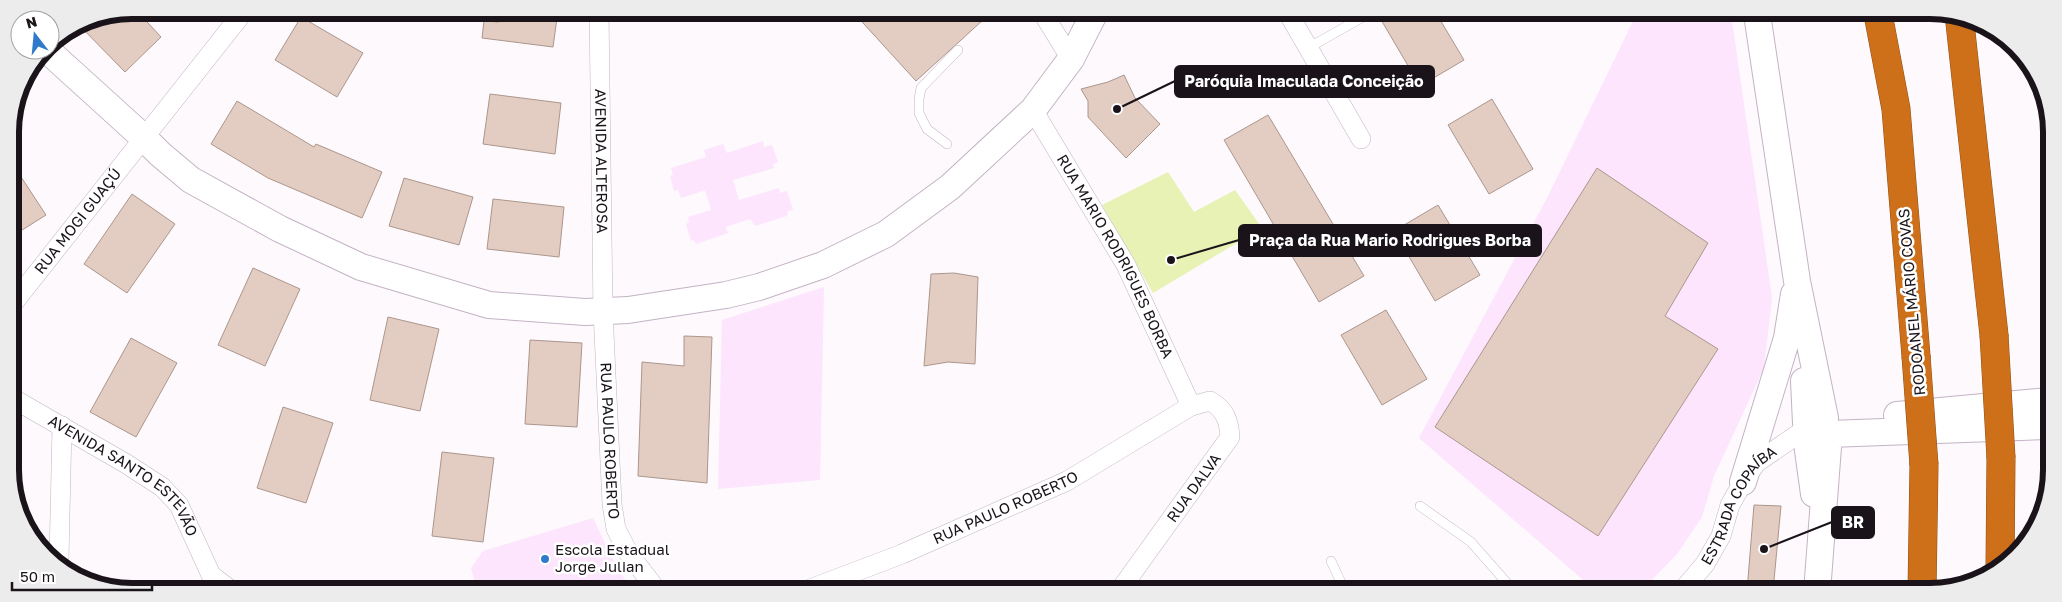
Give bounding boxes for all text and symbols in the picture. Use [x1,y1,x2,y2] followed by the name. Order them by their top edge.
[10,10,60,60] north arrow
[24,12,39,32] text: N
[1175,66,1434,97] callout: Paróquia Imaculada Conceição
[1184,71,1424,91] text: Paróquia Imaculada Conceição
[592,88,612,233] street label: AVENIDA ALTEROSA
[1054,151,1178,361] street label: RUA MARIO RODRIGUES BORBA
[30,164,124,277] street label: RUA MOGI GUAÇÚ
[1894,208,1928,396] street label: RODOANEL MÁRIO COVAS
[1239,225,1541,256] callout: Praça da Rua Mario Rodrigues Borba
[1249,230,1531,250] text: Praça da Rua Mario Rodrigues Borba
[597,362,624,520] street label: RUA PAULO ROBERTO
[45,411,202,539] street label: AVENIDA SANTO ESTEVÃO
[1696,442,1779,568] street label: ESTRADA COPAÍBA
[1162,450,1224,525] street label: RUA DALVA
[930,466,1081,547] street label: RUA PAULO ROBERTO
[1832,507,1874,538] callout: BR
[1842,512,1864,532] text: BR
[555,540,670,575] place label: Escola Estadual Jorge Julian
[539,553,551,565] marker: Escola Estadual Jorge Julian
[12,560,152,592] scale bar
[20,567,55,585] text: 50 m

